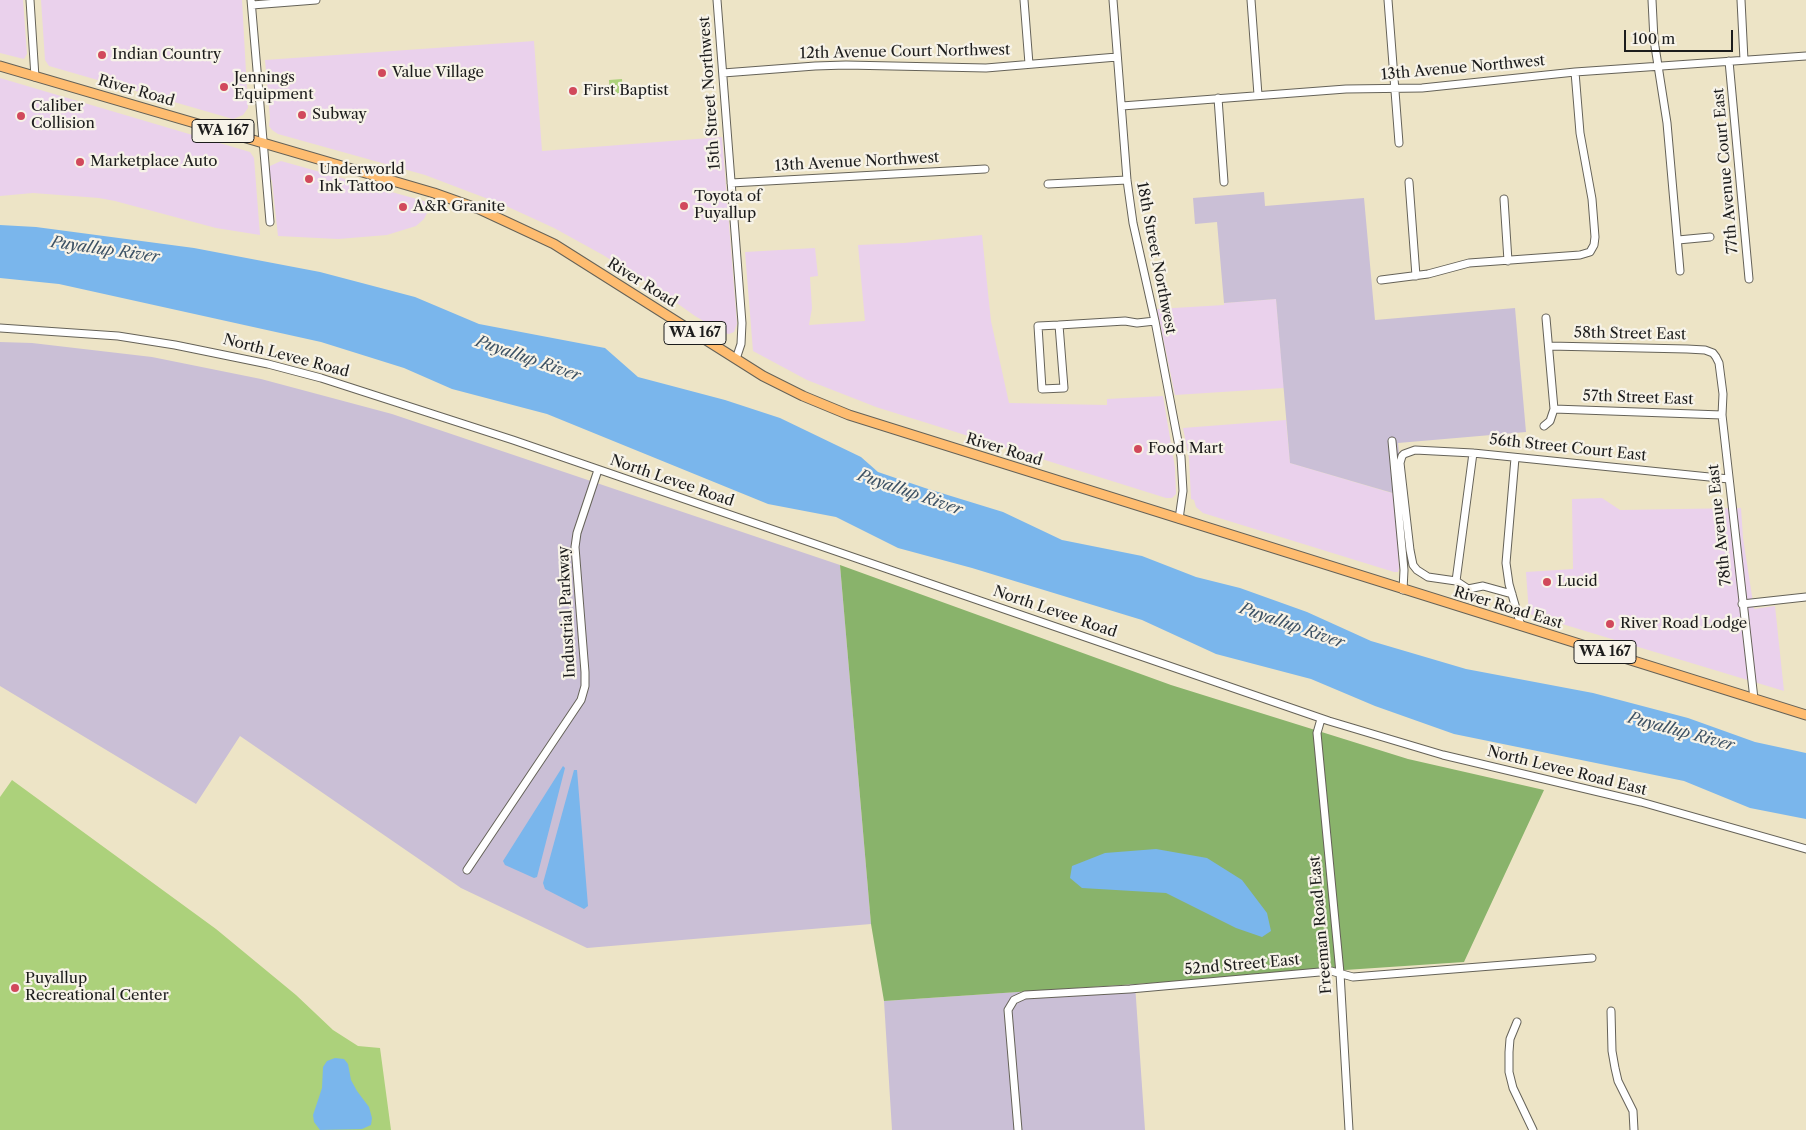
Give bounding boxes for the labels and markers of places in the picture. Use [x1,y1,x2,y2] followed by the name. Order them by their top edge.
[112,46,221,64] place label: Indian Country
[96,49,108,61] marker: Indian Country
[392,64,484,82] place label: Value Village
[376,67,388,79] marker: Value Village
[234,69,314,104] place label: Jennings Equipment
[218,81,230,93] marker: Jennings Equipment
[583,82,669,100] place label: First Baptist
[567,85,579,97] marker: First Baptist
[31,98,95,133] place label: Caliber Collision
[312,106,367,124] place label: Subway
[296,109,308,121] marker: Subway
[15,110,27,122] marker: Caliber Collision
[90,153,218,171] place label: Marketplace Auto
[74,156,86,168] marker: Marketplace Auto
[319,161,405,196] place label: Underworld Ink Tattoo
[303,173,315,185] marker: Underworld Ink Tattoo
[694,188,761,223] place label: Toyota of Puyallup
[413,198,505,216] place label: A&R Granite
[678,200,690,212] marker: Toyota of Puyallup
[397,201,409,213] marker: A&R Granite
[1148,440,1223,458] place label: Food Mart
[1132,443,1144,455] marker: Food Mart
[1557,573,1598,591] place label: Lucid
[1541,576,1553,588] marker: Lucid
[1620,615,1747,633] place label: River Road Lodge
[1604,618,1616,630] marker: River Road Lodge
[25,970,169,1005] place label: Puyallup Recreational Center
[9,982,21,994] marker: Puyallup Recreational Center

